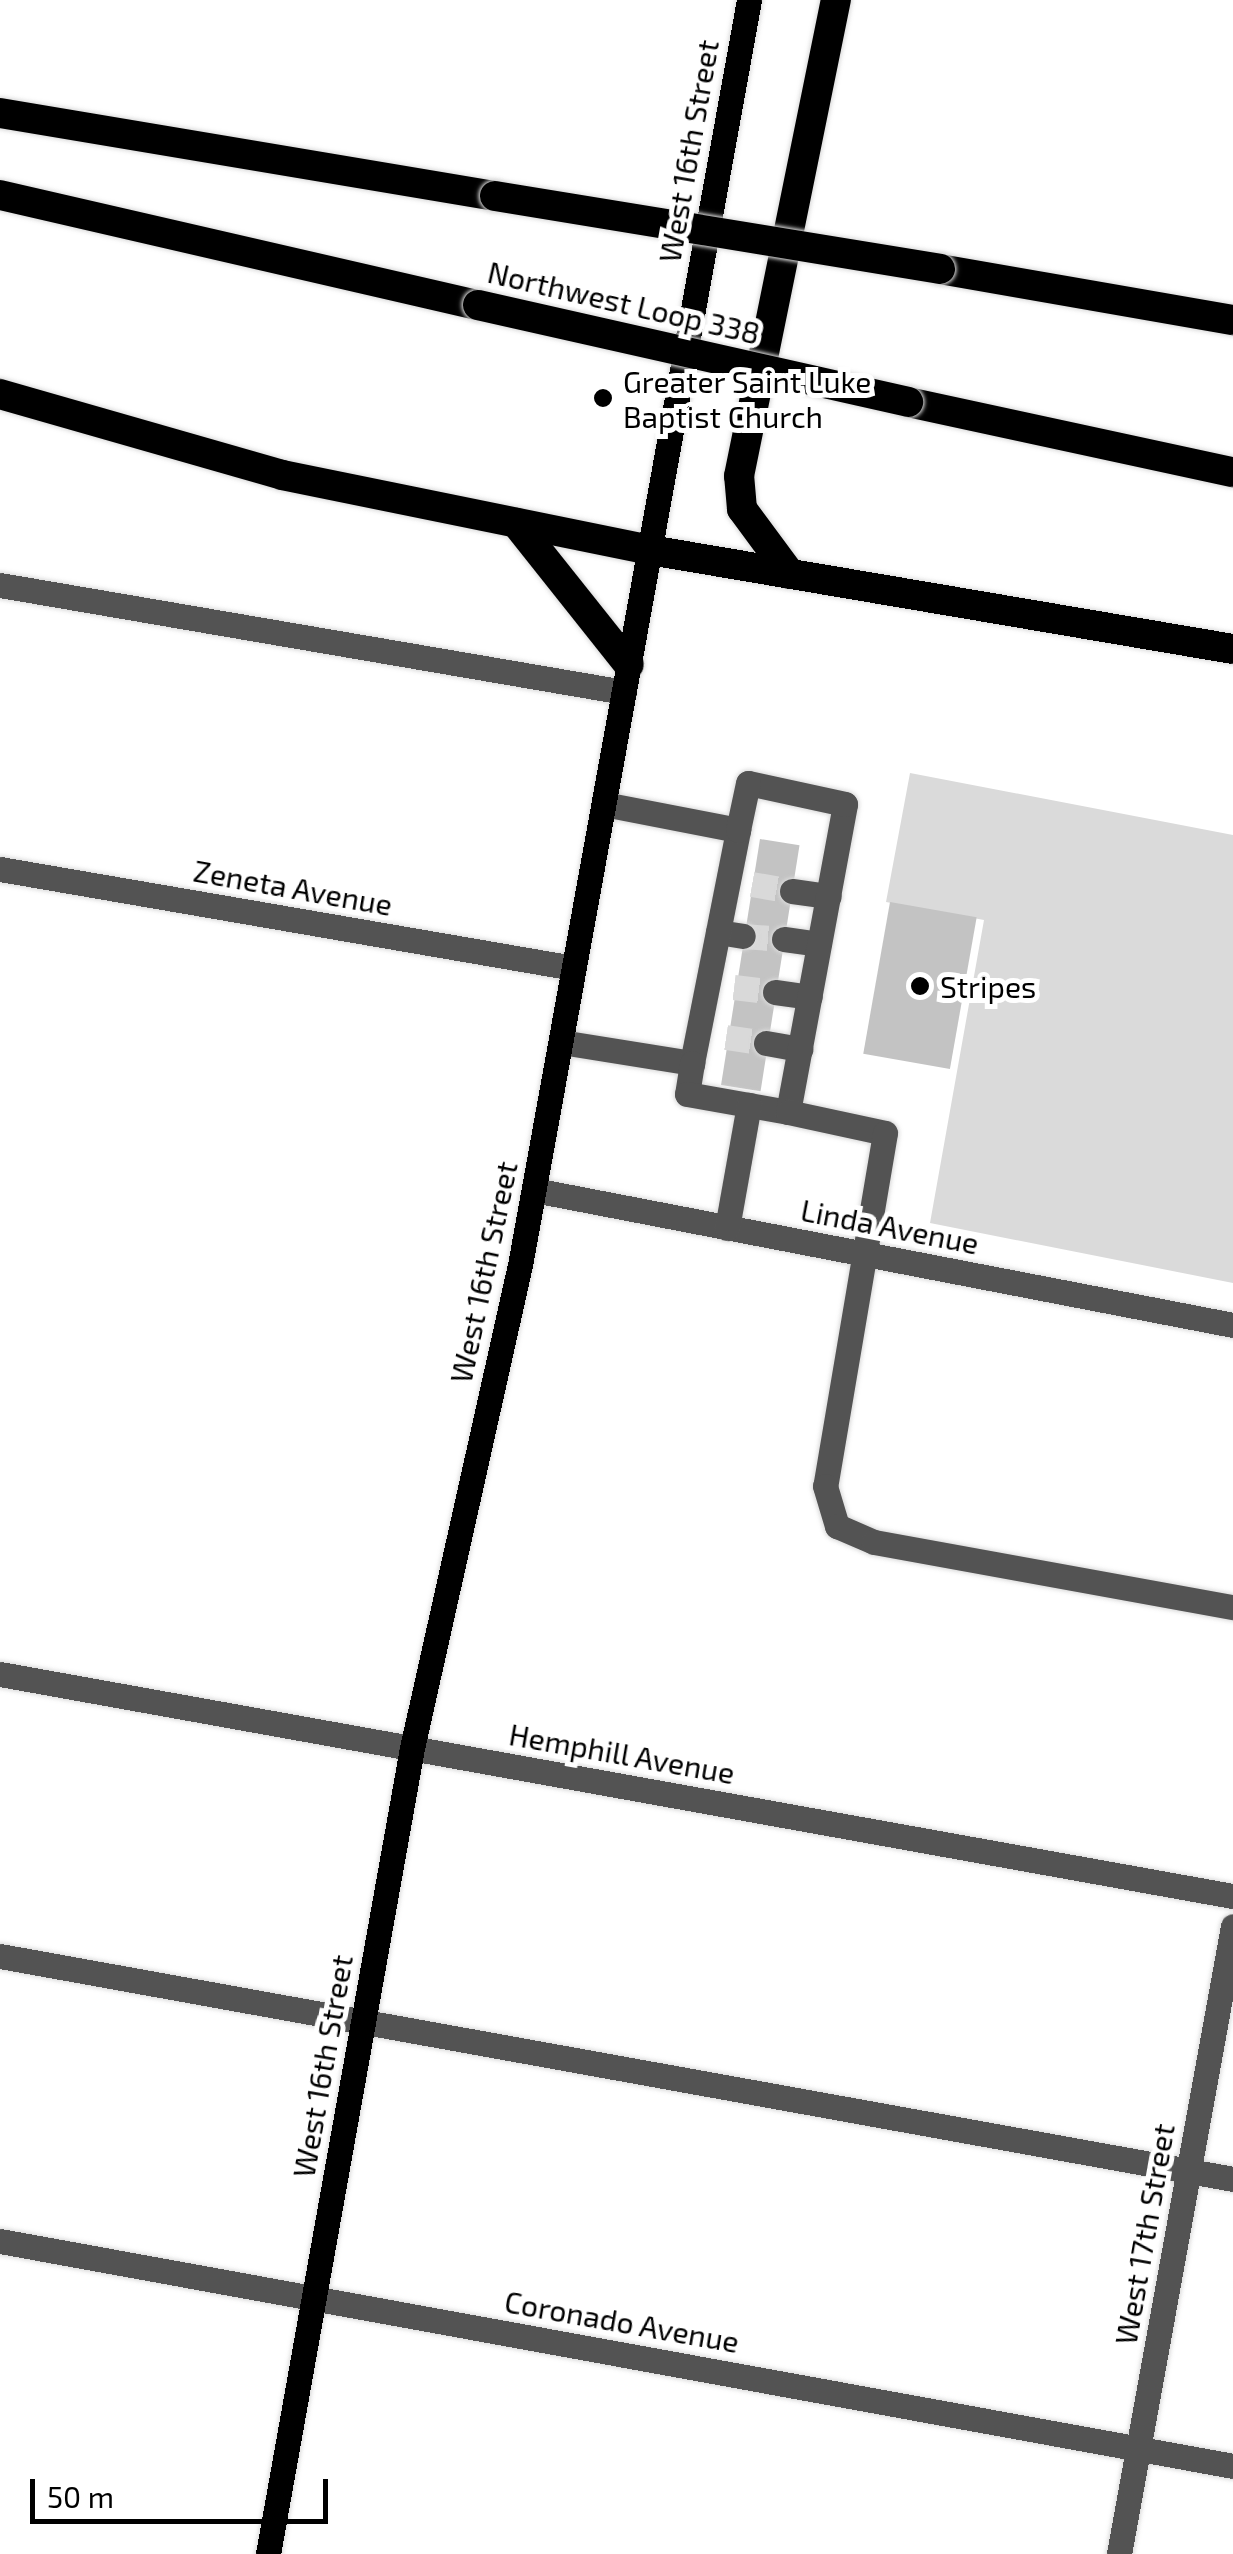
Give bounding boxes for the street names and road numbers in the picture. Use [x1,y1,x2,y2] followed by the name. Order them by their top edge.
[651,37,725,265] street label: West 16th Street
[484,253,764,351] street label: Northwest Loop 338
[191,852,395,922] street label: Zeneta Avenue
[442,1158,524,1386] street label: West 16th Street
[798,1191,982,1261] street label: Linda Avenue
[506,1715,738,1791] street label: Hemphill Avenue
[285,1952,359,2180] street label: West 16th Street
[1107,2121,1181,2347] street label: West 17th Street
[502,2283,742,2359] street label: Coronado Avenue

